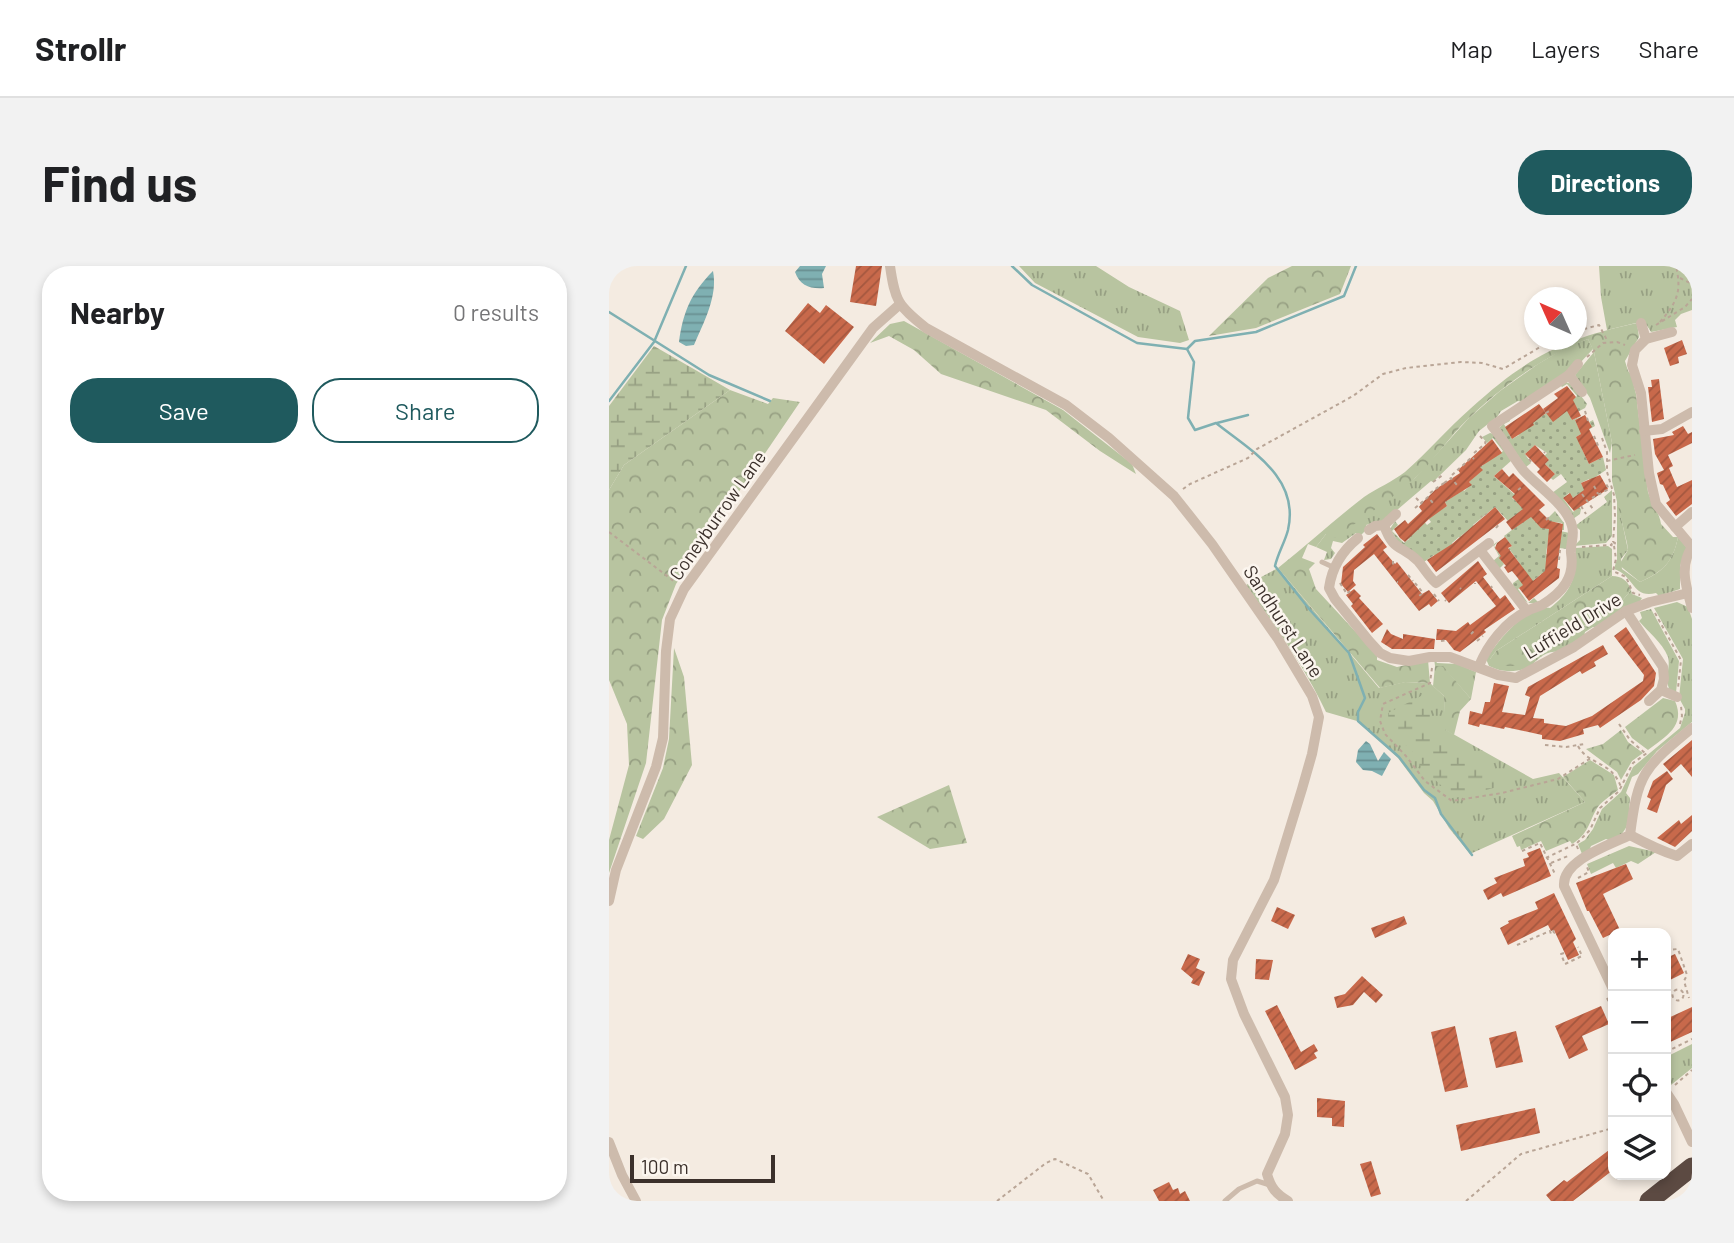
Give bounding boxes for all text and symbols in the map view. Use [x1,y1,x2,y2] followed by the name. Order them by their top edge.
[35,28,127,68] text: Strollr
[1450,34,1493,63] text: Map
[1531,34,1600,63] text: Layers
[1638,34,1699,63] text: Share
[1518,150,1692,215] button: Directions
[42,153,197,212] text: Find us
[1524,287,1587,350] north arrow
[70,294,165,330] text: Nearby
[453,298,539,326] text: 0 results
[70,378,298,443] button: Save
[312,378,539,443] button: Share
[664,446,770,584] street label: Coneyburrow Lane
[1239,561,1329,681] street label: Sandhurst Lane
[1519,587,1625,663] street label: Luffield Drive
[1608,928,1671,1180] map controls
[1608,928,1671,991] button: +
[1608,991,1671,1054] button: −
[1608,1054,1671,1117] button: locate
[1608,1117,1671,1180] button: layers
[630,1152,775,1184] scale bar
[641,1155,689,1178] text: 100 m

